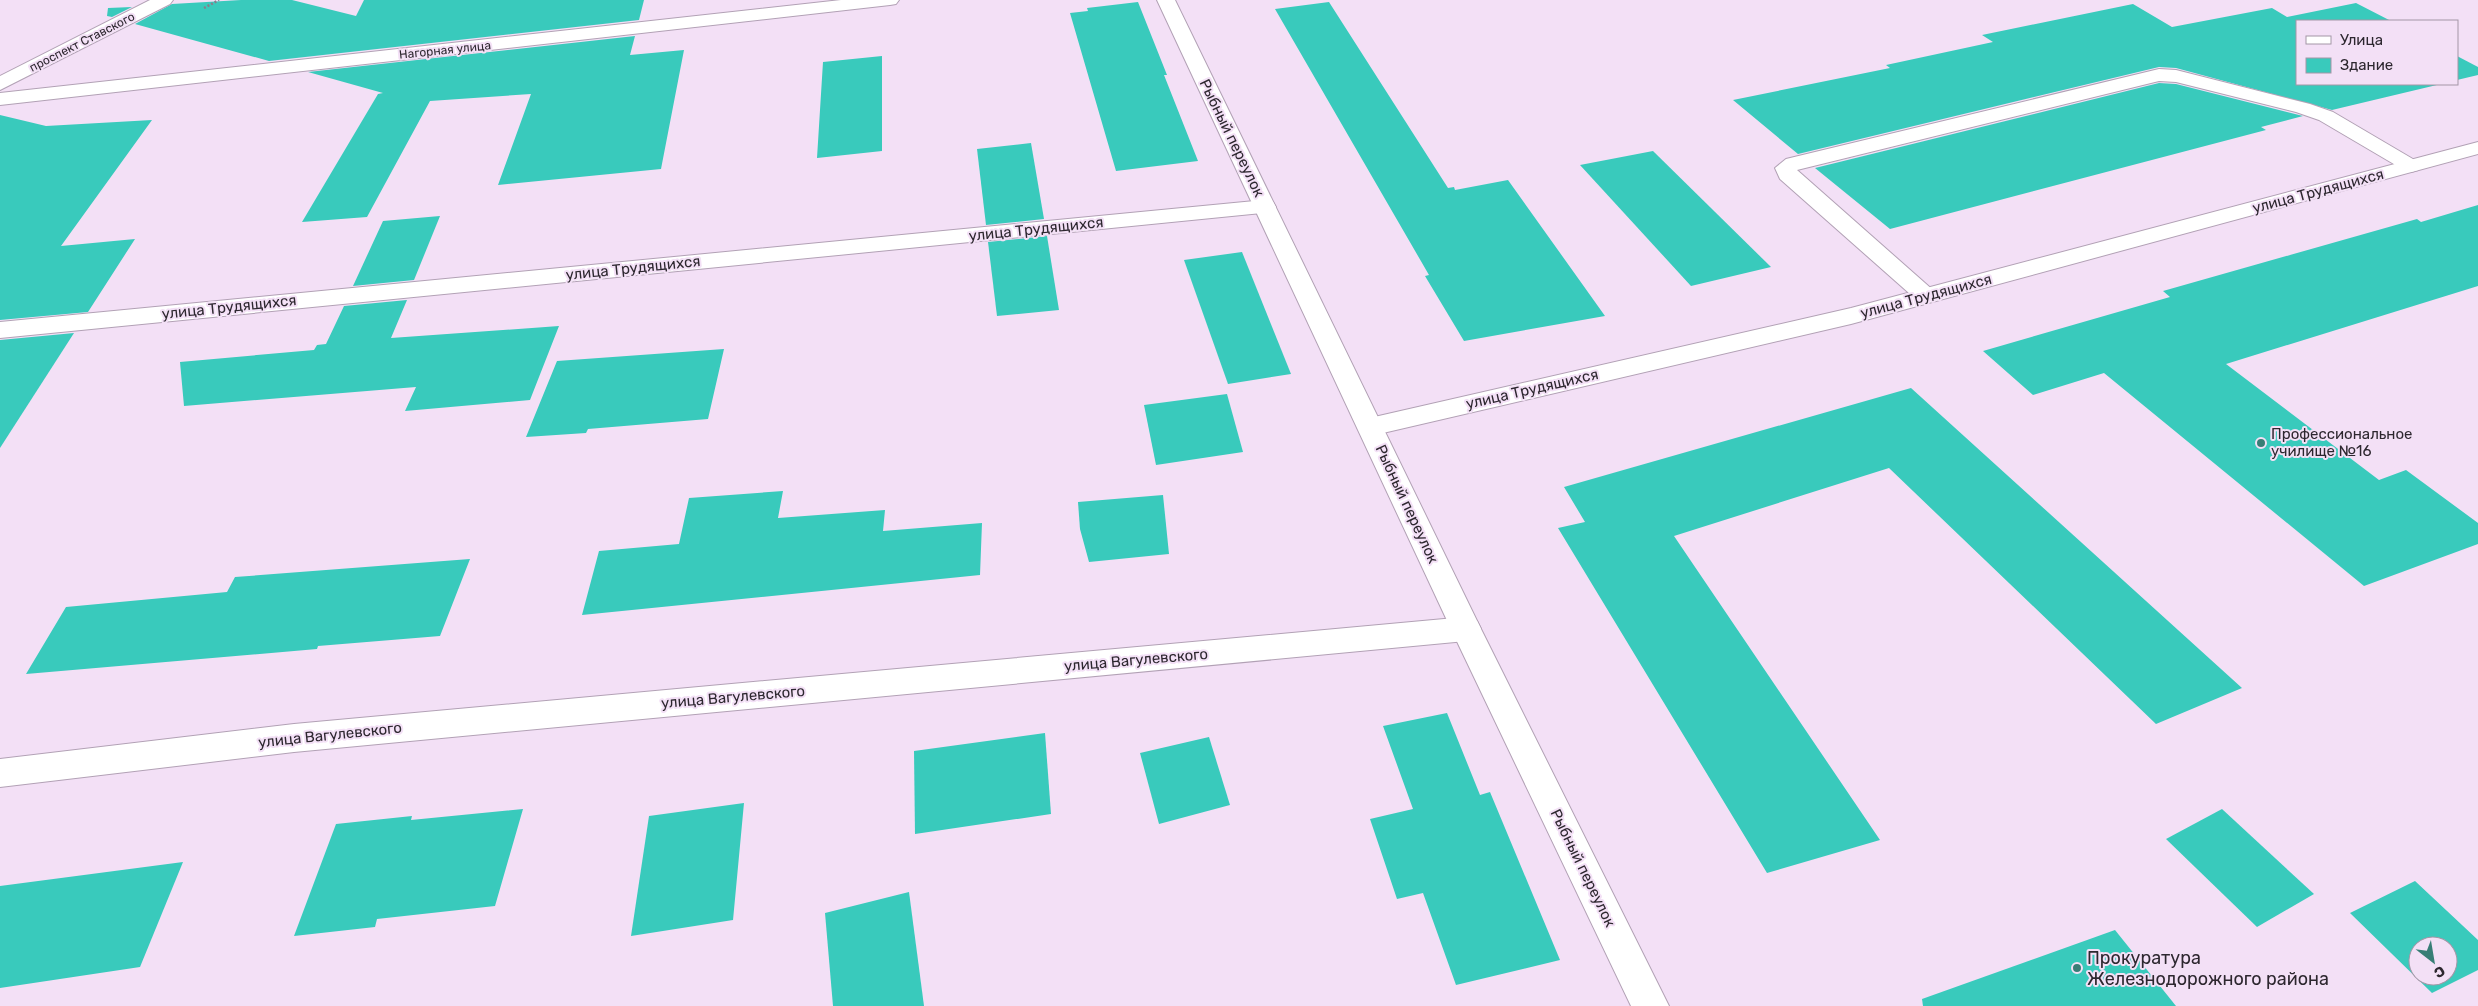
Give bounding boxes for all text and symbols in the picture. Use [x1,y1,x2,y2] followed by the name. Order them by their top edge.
[27,9,137,75] street label: проспект Ставского
[2296,20,2458,85] legend
[2340,31,2383,49] text: Улица
[398,38,492,62] street label: Нагорная улица
[2340,56,2393,74] text: Здание
[1196,76,1268,200] street label: Рыбный переулок
[2250,165,2386,217] street label: улица Трудящихся
[968,213,1104,245] street label: улица Трудящихся
[565,252,701,284] street label: улица Трудящихся
[1858,270,1994,322] street label: улица Трудящихся
[161,291,297,323] street label: улица Трудящихся
[1464,365,1600,413] street label: улица Трудящихся
[2271,425,2413,460] place label: Профессиональное училище №16
[2255,437,2267,449] marker: Профессиональное училище №16
[1372,442,1442,566] street label: Рыбный переулок
[1063,645,1209,675] street label: улица Вагулевского
[660,682,806,712] street label: улица Вагулевского
[257,719,403,751] street label: улица Вагулевского
[1547,806,1619,930] street label: Рыбный переулок
[2408,936,2458,986] north arrow
[2087,947,2329,990] place label: Прокуратура Железнодорожного района
[2071,962,2083,974] marker: Прокуратура Железнодорожного района
[2431,962,2448,982] text: С

